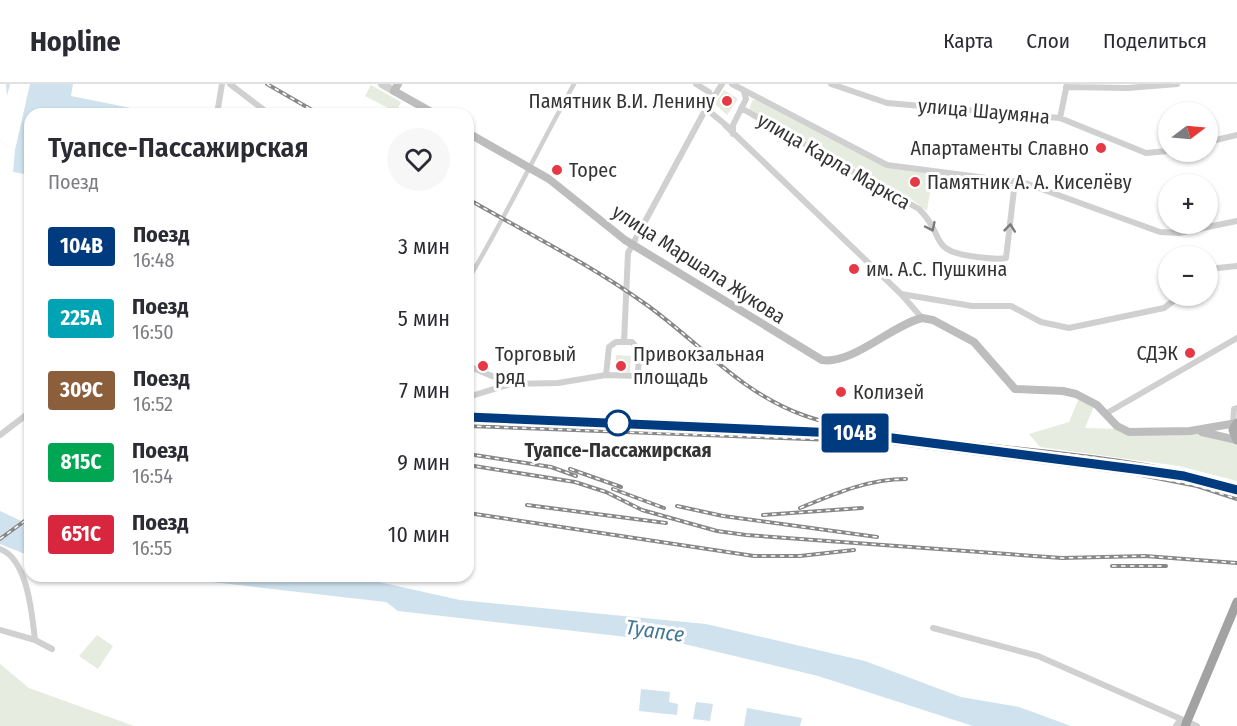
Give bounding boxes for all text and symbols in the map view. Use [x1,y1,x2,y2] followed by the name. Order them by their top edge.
[30,25,121,58] text: Hopline
[943,28,993,54] text: Карта
[1026,28,1070,54] text: Слои
[1103,28,1207,54] text: Поделиться
[529,89,715,113] place label: Памятник В.И. Ленину
[917,93,1051,129] street label: улица Шаумяна
[720,94,734,108] marker: Памятник В.И. Ленину
[1158,102,1218,162] north arrow
[1158,102,1218,306] map controls
[753,108,915,214] street label: улица Карла Маркса
[387,128,450,191] button: heart
[48,131,309,164] text: Туапсе-Пассажирская
[910,136,1089,160] place label: Апартаменты Славно
[1094,141,1108,155] marker: Апартаменты Славно
[569,158,617,182] place label: Торес
[550,163,564,177] marker: Торес
[48,170,99,194] text: Поезд
[927,170,1132,194] place label: Памятник А. А. Киселёву
[1158,174,1218,234] button: +
[908,175,922,189] marker: Памятник А. А. Киселёву
[608,199,790,329] street label: улица Маршала Жукова
[133,221,189,248] text: Поезд
[924,221,936,232] one-way arrow
[1003,224,1016,233] one-way arrow
[60,233,103,259] text: 104В
[398,233,450,260] text: 3 мин
[1158,246,1218,306] button: −
[133,248,174,272] text: 16:48
[866,257,1007,281] place label: им. А.С. Пушкина
[847,262,861,276] marker: им. А.С. Пушкина
[132,293,189,320] text: Поезд
[60,305,102,331] text: 225А
[398,305,450,332] text: 5 мин
[132,320,174,344] text: 16:50
[1136,341,1178,365] place label: СДЭК
[495,342,576,389] place label: Торговый ряд
[633,342,765,389] place label: Привокзальная площадь
[1183,346,1197,360] marker: СДЭК
[476,359,490,373] marker: Торговый ряд
[614,359,628,373] marker: Привокзальная площадь
[133,365,190,392] text: Поезд
[60,377,103,403] text: 309С
[399,377,450,404] text: 7 мин
[853,380,924,404] place label: Колизей
[834,385,848,399] marker: Колизей
[133,392,173,416] text: 16:52
[605,410,631,436] marker: Туапсе-Пассажирская
[813,414,897,452] line badge: 104В
[834,420,876,446] text: 104В
[132,437,189,464] text: Поезд
[524,438,712,462] place label: Туапсе-Пассажирская
[61,449,101,475] text: 815С
[397,449,450,476] text: 9 мин
[132,464,173,488] text: 16:54
[132,509,189,536] text: Поезд
[61,521,101,547] text: 651С
[388,521,450,548] text: 10 мин
[132,536,172,560] text: 16:55
[624,614,686,648] water label: Туапсе

